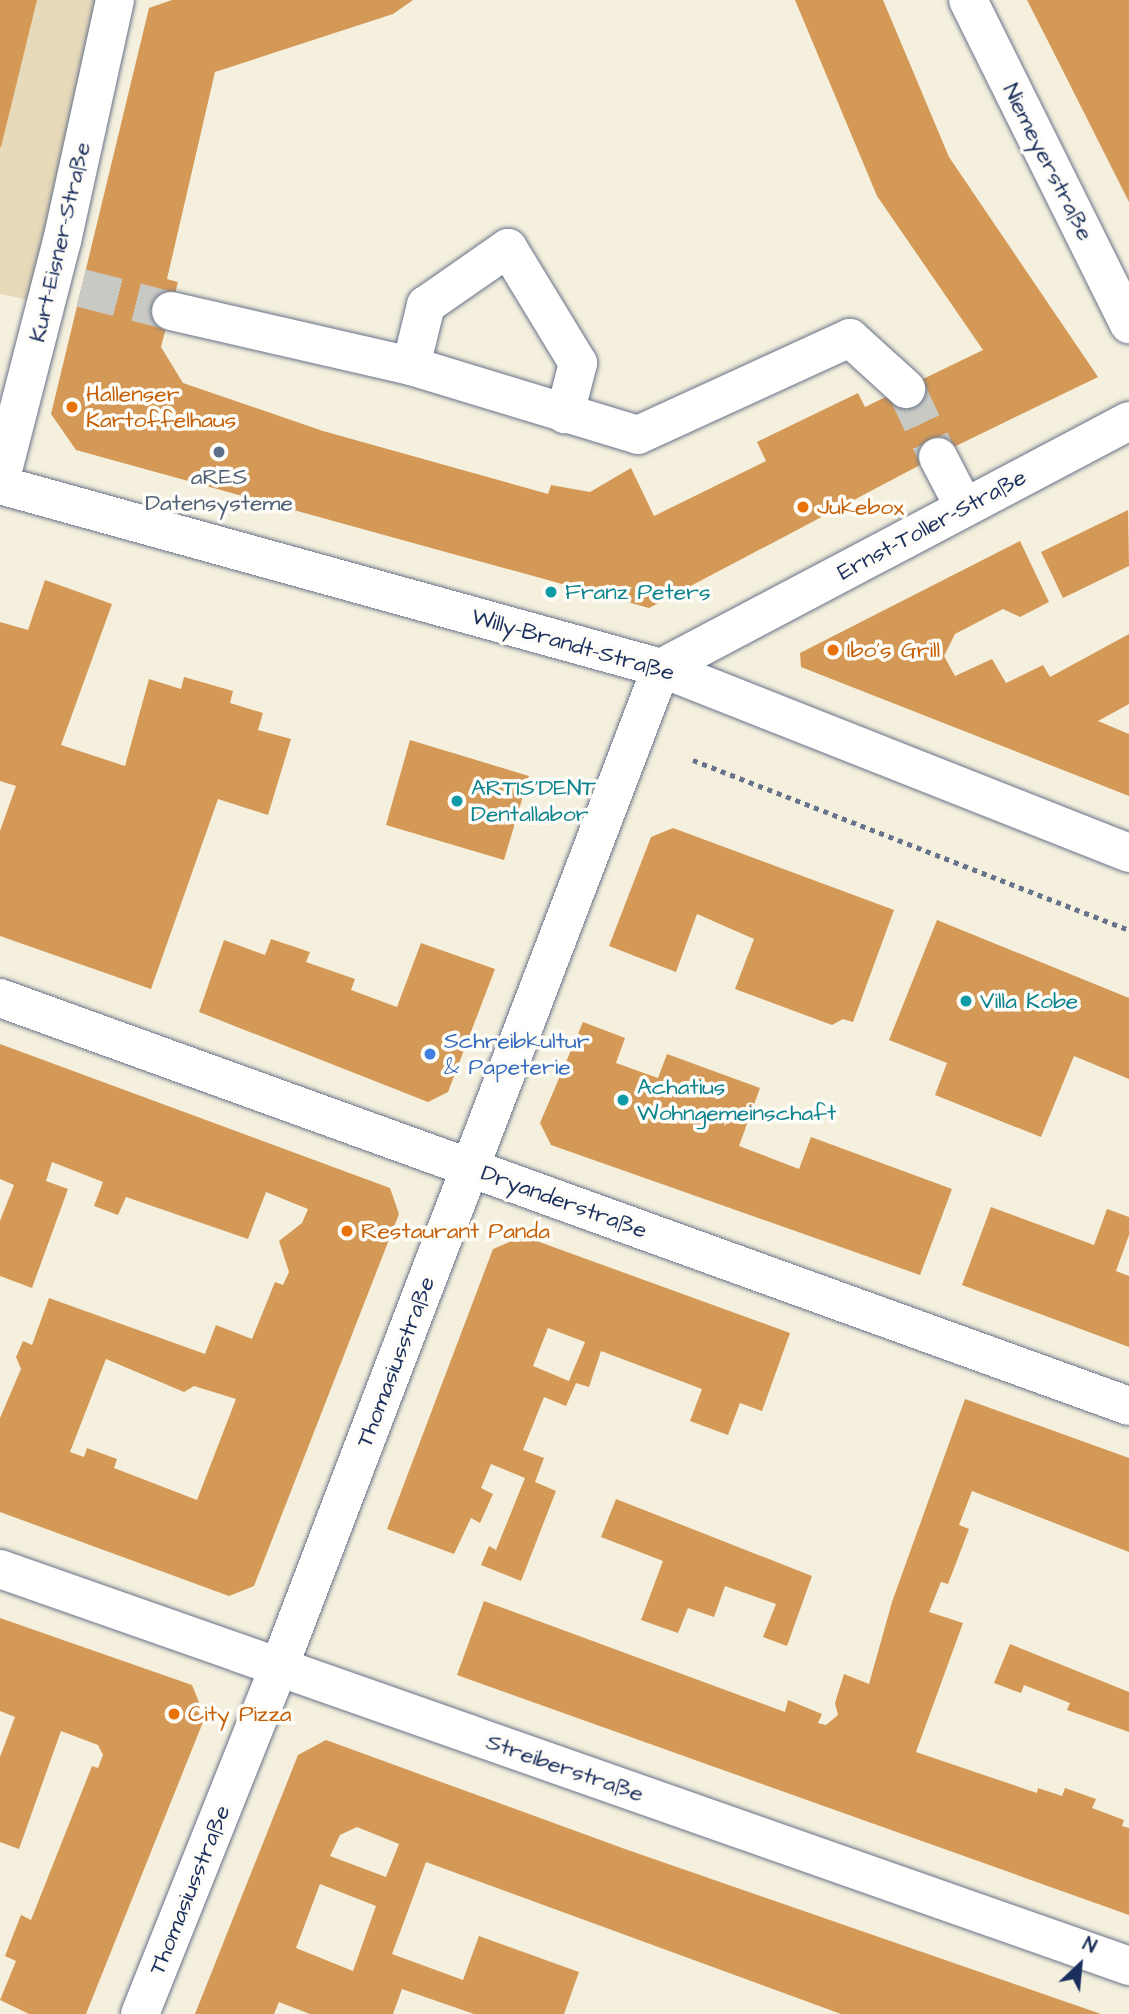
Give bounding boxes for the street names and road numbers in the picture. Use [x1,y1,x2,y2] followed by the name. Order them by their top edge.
[997,79,1099,245] street label: Niemeyerstraße
[24,139,96,345] street label: Kurt-Eisner-Straße
[833,464,1031,586] street label: Ernst-Toller-Straße
[468,603,678,687] street label: Willy-Brandt-Straße
[477,1159,651,1245] street label: Dryanderstraße
[351,1273,441,1451] street label: Thomasiusstraße
[483,1728,647,1808] street label: Streiberstraße
[143,1801,237,1979] street label: Thomasiusstraße

